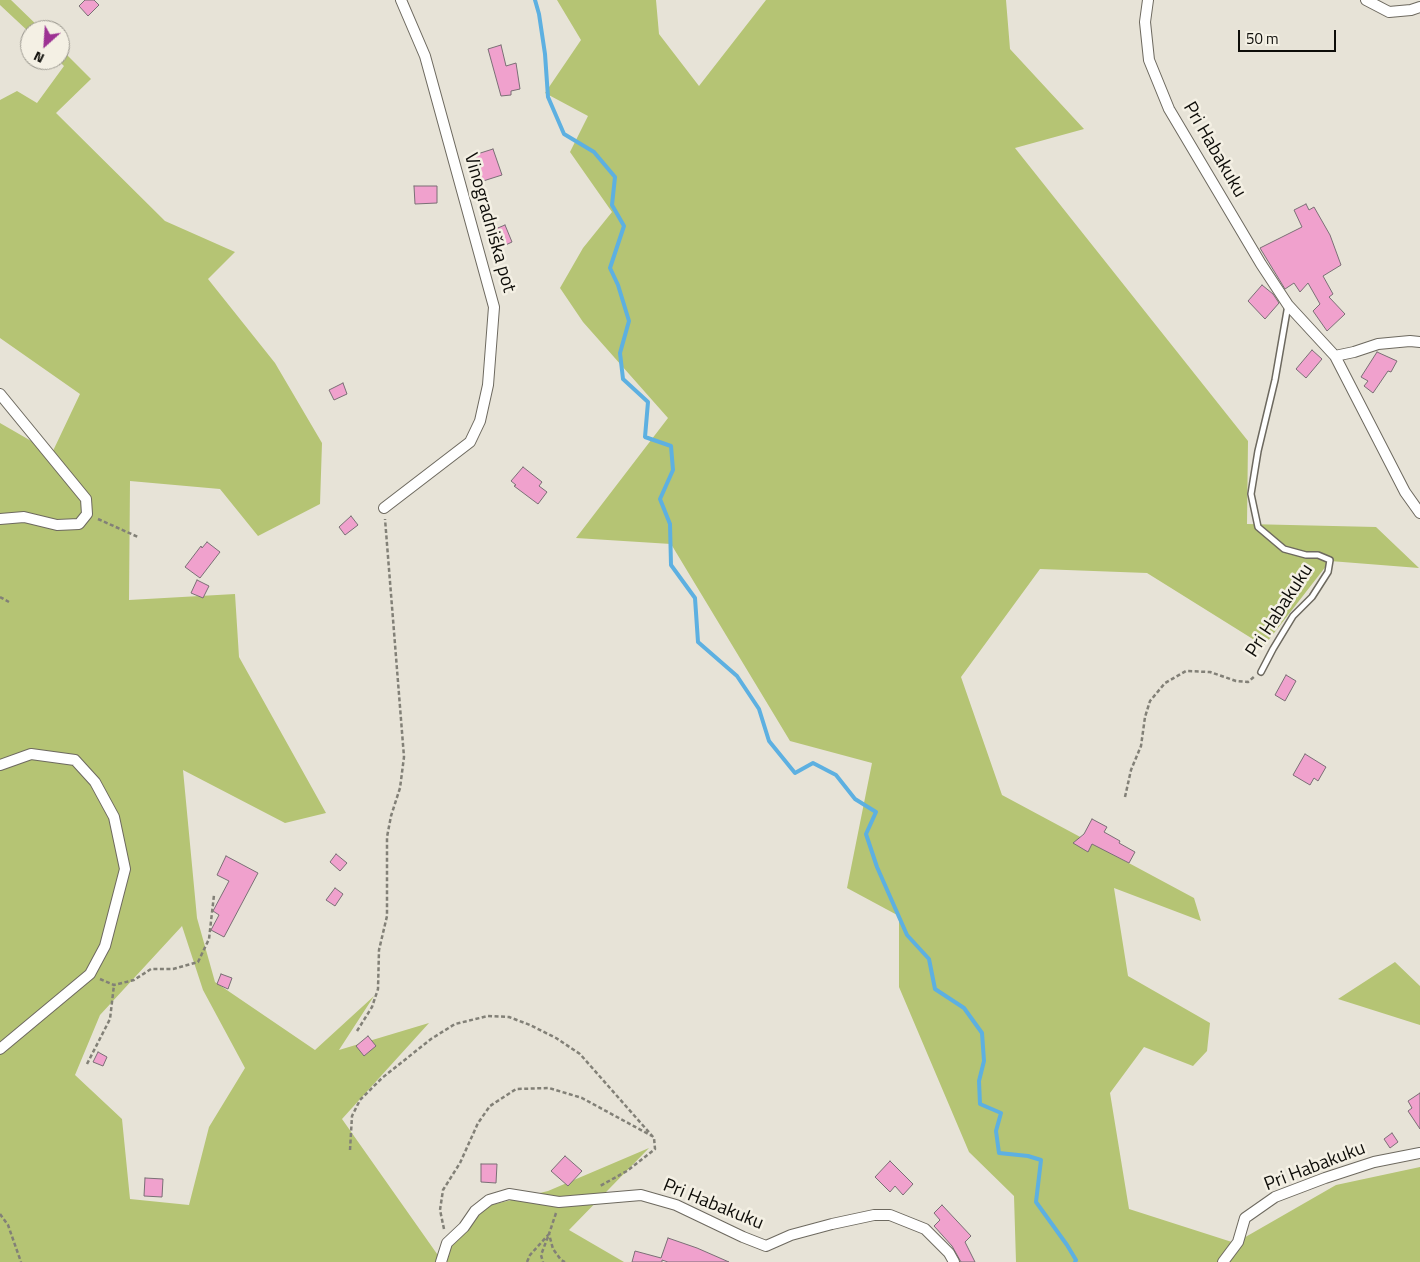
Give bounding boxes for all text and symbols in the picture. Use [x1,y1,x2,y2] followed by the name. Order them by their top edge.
[20,20,70,70] north arrow
[1240,20,1338,52] scale bar
[1246,27,1279,50] text: 50 m
[30,46,48,70] text: N
[1178,98,1250,202] street label: Pri Habakuku
[458,151,520,295] street label: Vinogradniška pot
[1241,560,1319,662] street label: Pri Habakuku
[1261,1137,1369,1197] street label: Pri Habakuku
[659,1174,767,1236] street label: Pri Habakuku

